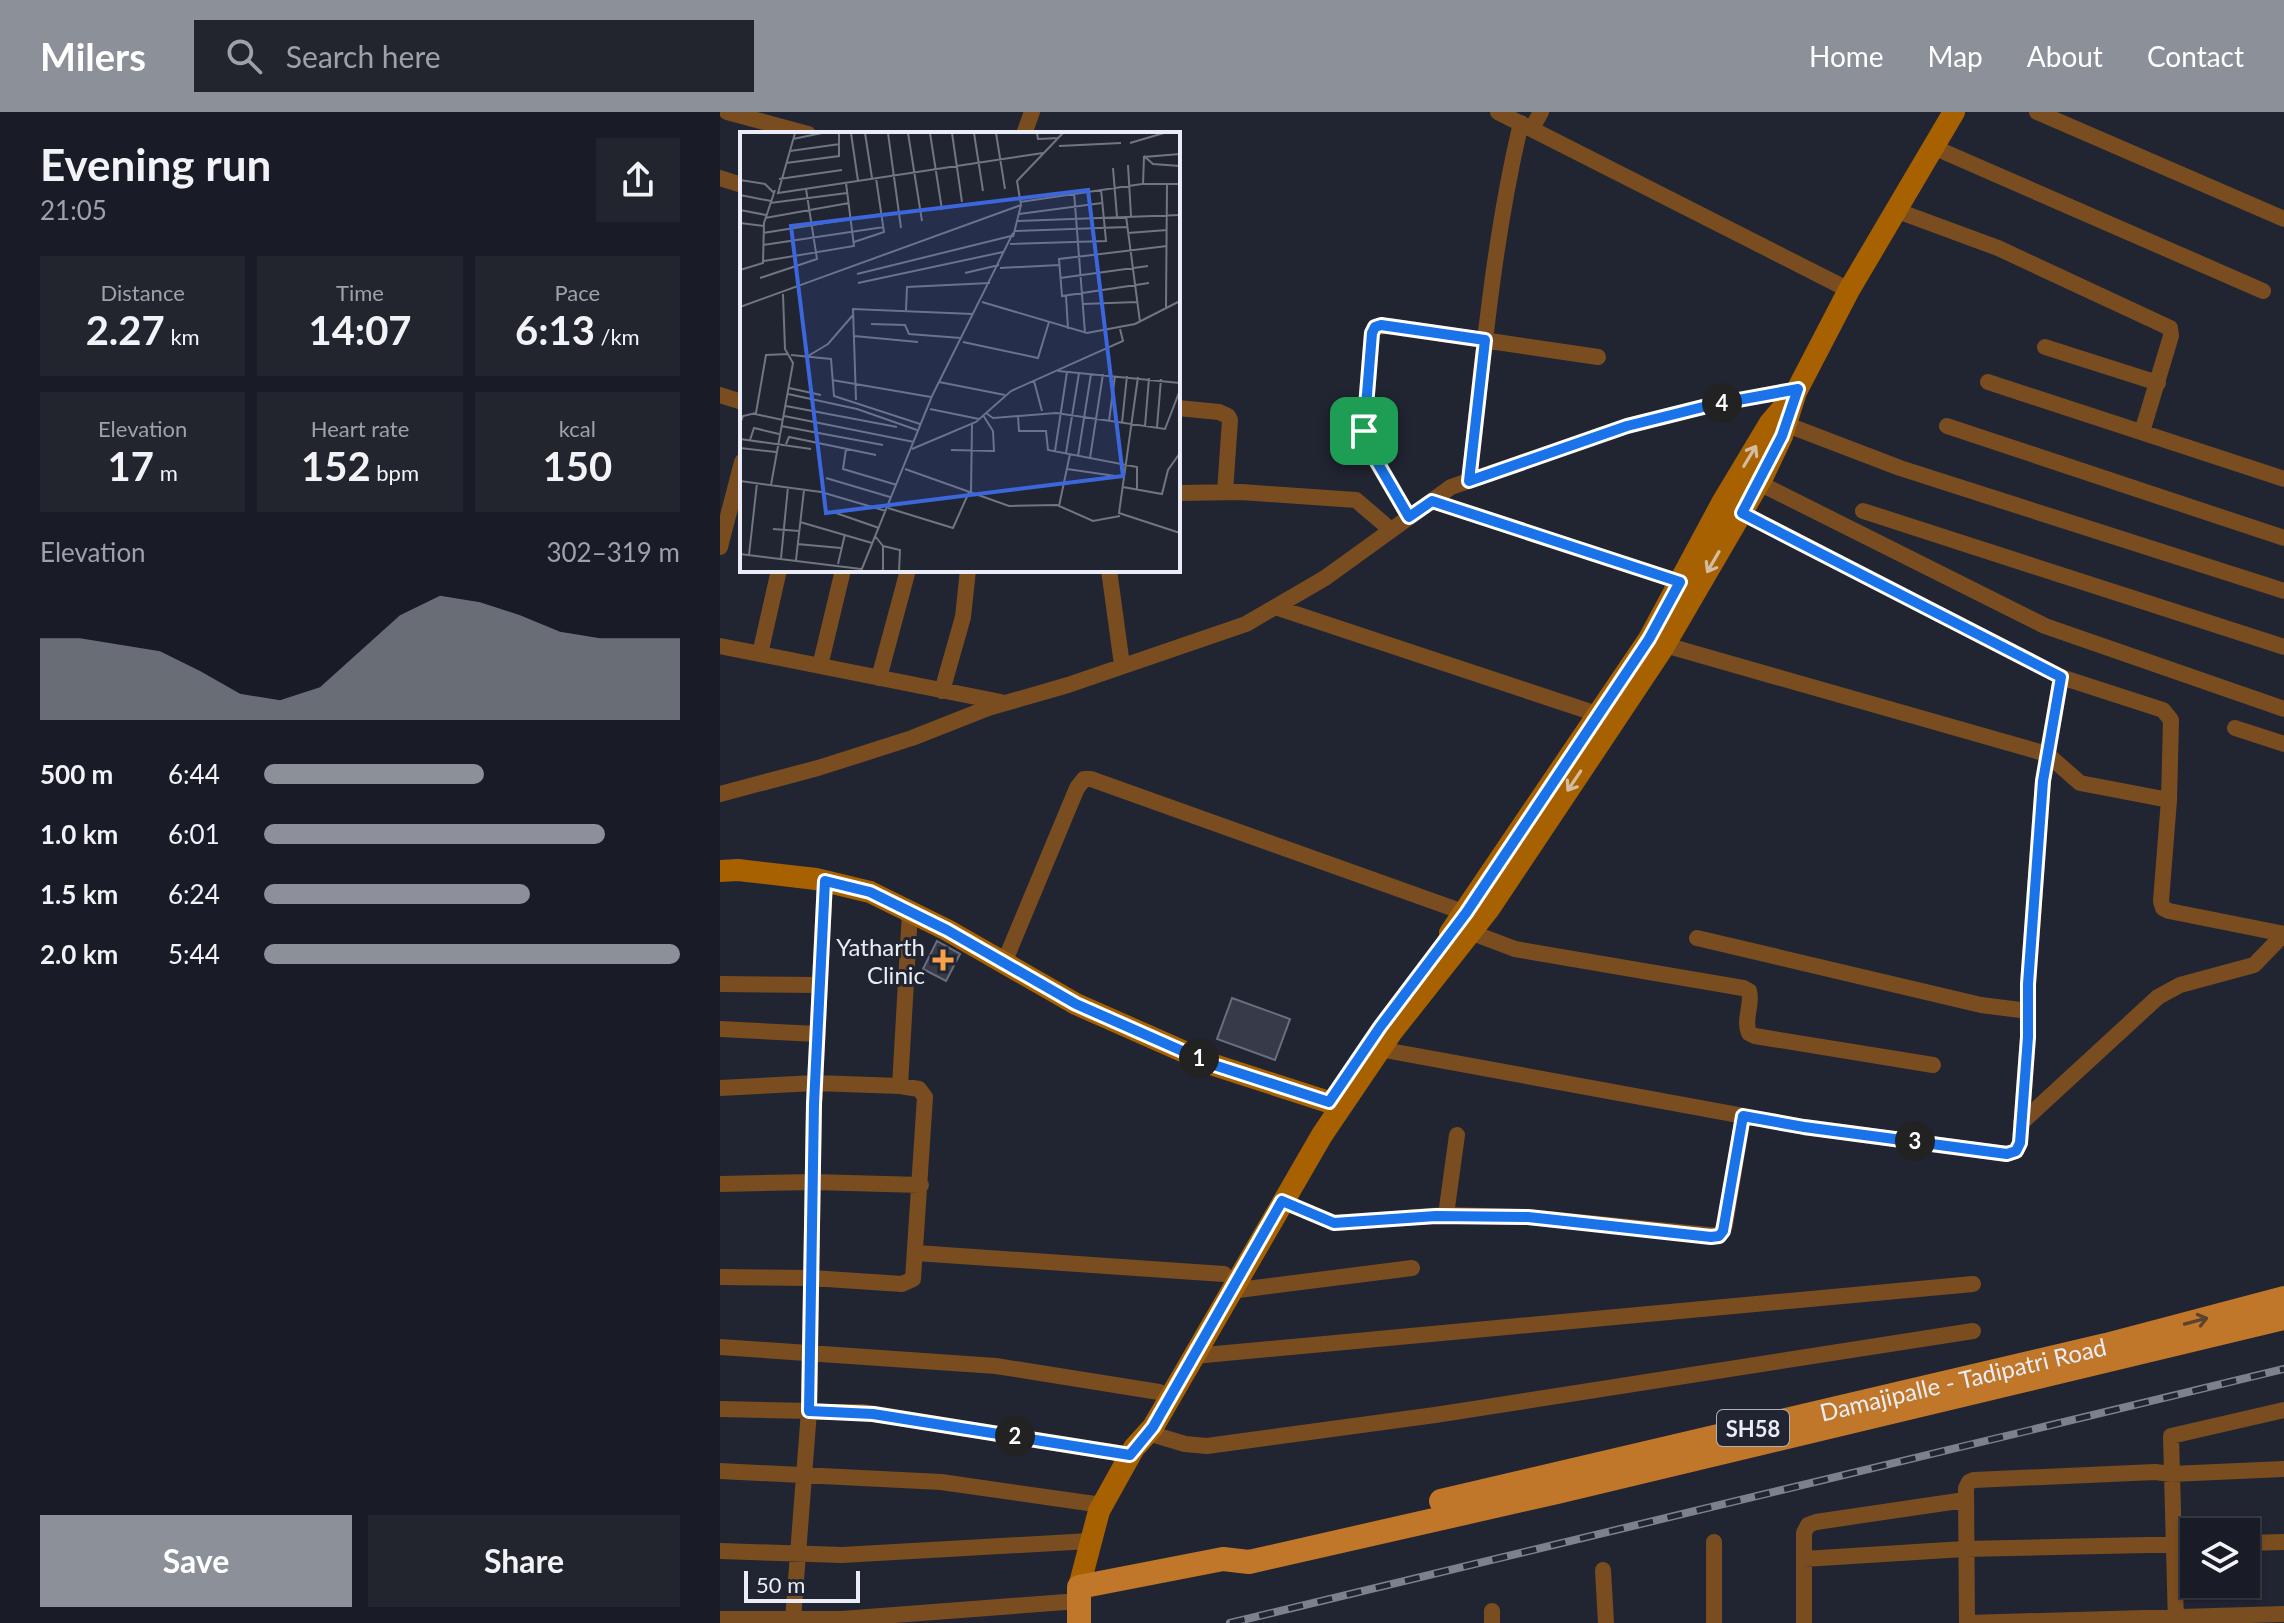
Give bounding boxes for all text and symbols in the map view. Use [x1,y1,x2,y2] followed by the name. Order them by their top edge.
[194,20,754,92] search box
[40,33,146,79] text: Milers
[222,34,266,78] icon: search
[286,38,441,74] text: Search here
[1809,39,1884,73] text: Home
[1928,39,1983,73] text: Map
[2027,39,2103,73] text: About
[2147,39,2244,73] text: Contact
[740,132,1180,572] inset map
[40,138,271,190] text: Evening run
[596,138,680,222] button: share
[40,194,107,226] text: 21:05
[100,279,185,306] text: Distance
[336,279,384,306] text: Time
[554,279,600,306] text: Pace
[86,306,165,354] text: 2.27
[308,306,412,354] text: 14:07
[515,306,595,354] text: 6:13
[165,323,200,350] text: km
[595,323,640,350] text: /km
[1702,383,1742,423] pin: 4
[1716,389,1728,416] text: 4
[1330,397,1398,465] pin
[1342,409,1386,453] icon: arrive
[98,415,187,442] text: Elevation
[311,415,409,442] text: Heart rate
[559,415,596,442] text: kcal
[108,442,154,490] text: 17
[301,442,371,490] text: 152
[543,442,612,490] text: 150
[1742,445,1758,468] one-way arrow
[154,459,178,486] text: m
[371,459,419,486] text: bpm
[40,536,146,568] text: Elevation
[546,536,680,568] text: 302–319 m
[1705,550,1721,573] one-way arrow
[40,758,113,790] text: 500 m
[168,758,220,790] text: 6:44
[1565,770,1582,792] one-way arrow
[40,818,118,850] text: 1.0 km
[168,818,220,850] text: 6:01
[40,878,118,910] text: 1.5 km
[168,878,220,910] text: 6:24
[836,932,925,989] place label: Yatharth Clinic
[40,938,118,970] text: 2.0 km
[168,938,220,970] text: 5:44
[932,949,954,971] marker: Yatharth Clinic
[1179,1038,1219,1078] pin: 1
[1193,1044,1205,1071] text: 1
[1895,1121,1935,1161] pin: 3
[1909,1127,1921,1154] text: 3
[2182,1313,2208,1328] one-way arrow
[1817,1331,2109,1426] street label: Damajipalle - Tadipatri Road
[1717,1410,1789,1446] road number: SH58
[995,1416,1035,1456] pin: 2
[1009,1422,1021,1449] text: 2
[40,1515,352,1607] button: Save
[368,1515,680,1607] button: Share
[2180,1518,2260,1598] map controls
[2180,1518,2260,1598] button: layers
[744,1567,860,1603] scale bar
[756,1571,805,1598] text: 50 m

